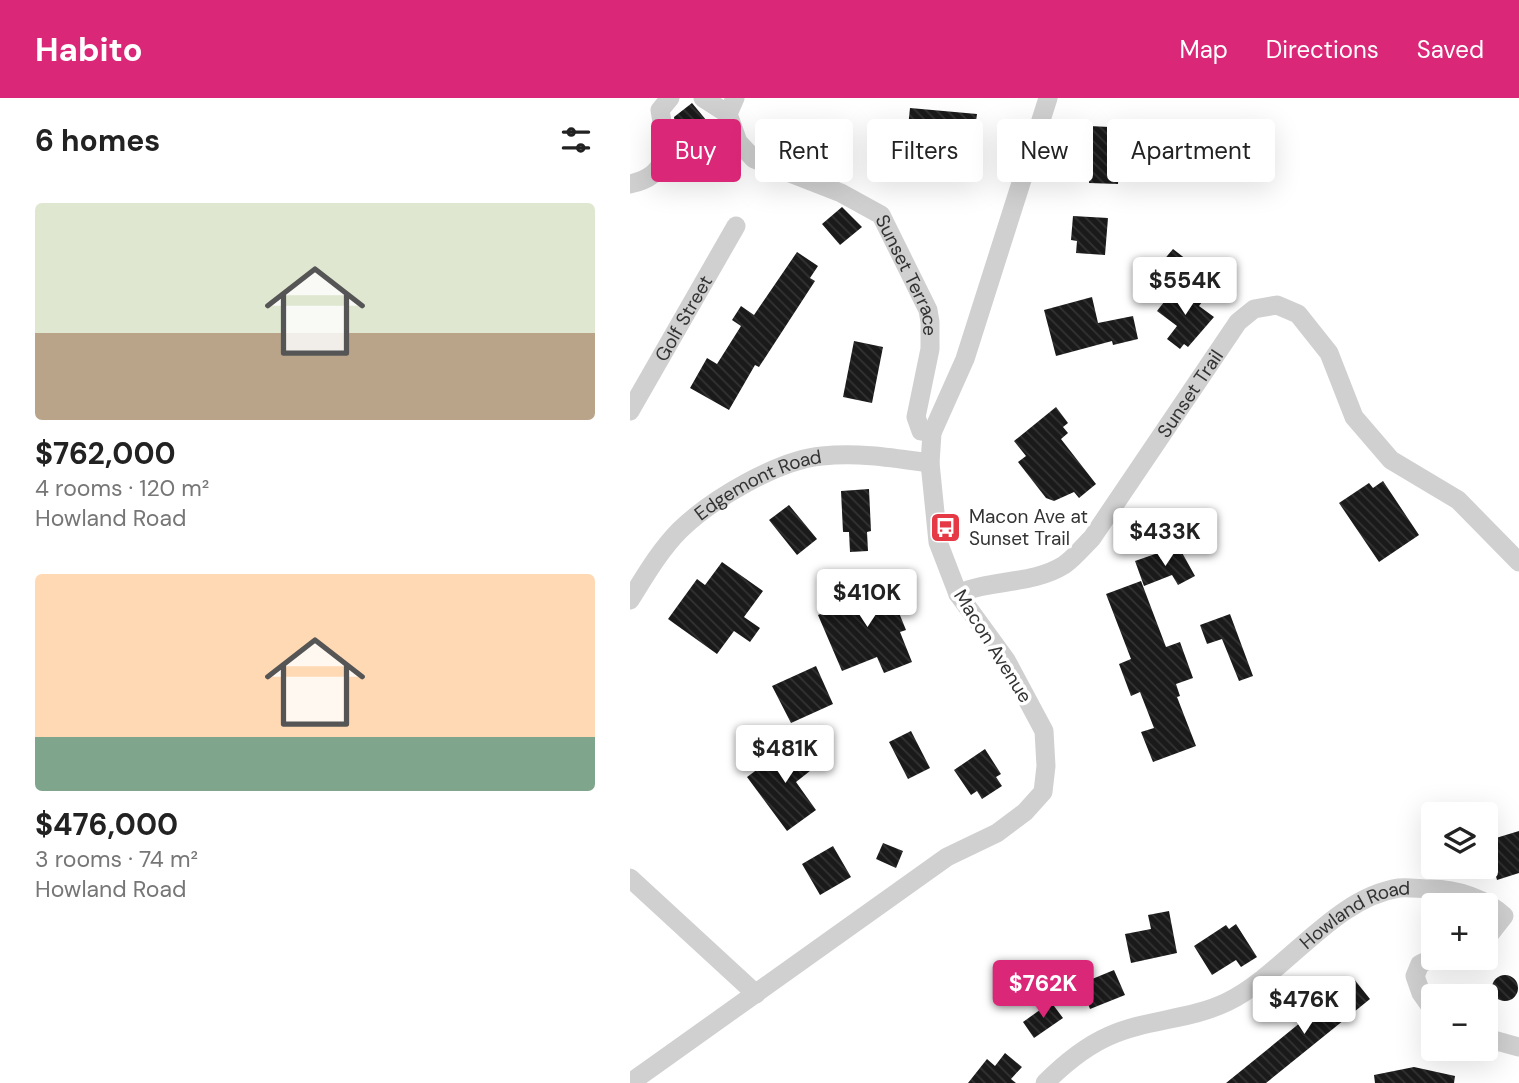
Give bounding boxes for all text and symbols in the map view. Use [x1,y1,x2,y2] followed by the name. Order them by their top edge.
[35,28,143,71] text: Habito
[1180,34,1228,65] text: Map
[1266,34,1379,65] text: Directions
[1417,34,1484,65] text: Saved
[651,119,741,182] chip: Buy
[755,119,853,182] chip: Rent
[867,119,983,182] chip: Filters
[997,119,1093,182] chip: New
[1107,119,1275,182] chip: Apartment
[35,121,160,160] text: 6 homes
[557,121,595,159] icon: filters
[870,210,943,336] street label: Sunset Terrace
[252,248,378,374] icon: home
[1136,258,1234,317] pin: $554K
[1149,265,1221,295] text: $554K
[649,271,718,366] street label: Golf Street
[1151,344,1228,442] street label: Sunset Trail
[35,434,176,473] text: $762,000
[689,444,823,526] street label: Edgemont Road
[35,473,209,503] text: 4 rooms · 120 m²
[35,503,186,533] text: Howland Road
[969,504,1088,551] place label: Macon Ave at Sunset Trail
[1116,508,1214,568] pin: $433K
[929,510,963,544] bus stop icon: Macon Ave at Sunset Trail
[1129,516,1201,546] text: $433K
[818,570,916,629] pin: $410K
[833,577,901,607] text: $410K
[948,585,1038,707] street label: Macon Avenue
[252,619,378,745] icon: home
[736,726,834,785] pin: $481K
[752,733,818,763] text: $481K
[1421,802,1498,1061] map controls
[1421,802,1498,879] button: layers
[35,805,178,844] text: $476,000
[35,844,198,874] text: 3 rooms · 74 m²
[35,874,186,904] text: Howland Road
[1294,875,1410,954] street label: Howland Road
[1421,893,1498,970] button: +
[994,960,1092,1020] pin: $762K
[1009,968,1077,998] text: $762K
[1255,976,1353,1036] pin: $476K
[1269,984,1339,1014] text: $476K
[1421,984,1498,1061] button: −

